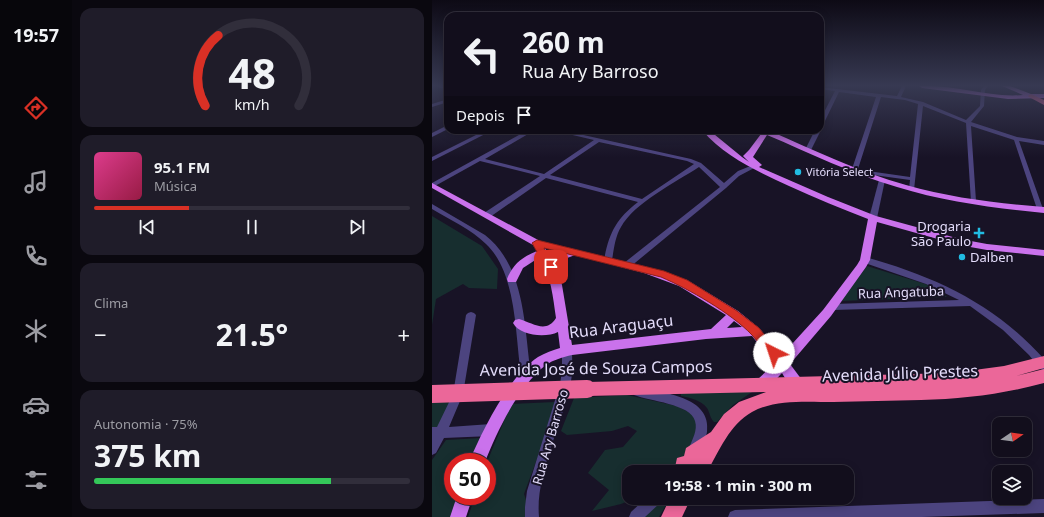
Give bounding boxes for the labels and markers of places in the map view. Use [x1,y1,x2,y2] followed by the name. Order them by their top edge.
[806,164,873,179] place label: Vitória Select
[793,167,803,177] marker: Vitória Select
[911,217,971,250] place label: Drogaria São Paulo
[974,228,984,238] marker: Drogaria São Paulo
[970,248,1014,266] place label: Dalben
[534,250,568,284] pin
[957,252,967,262] marker: Dalben

